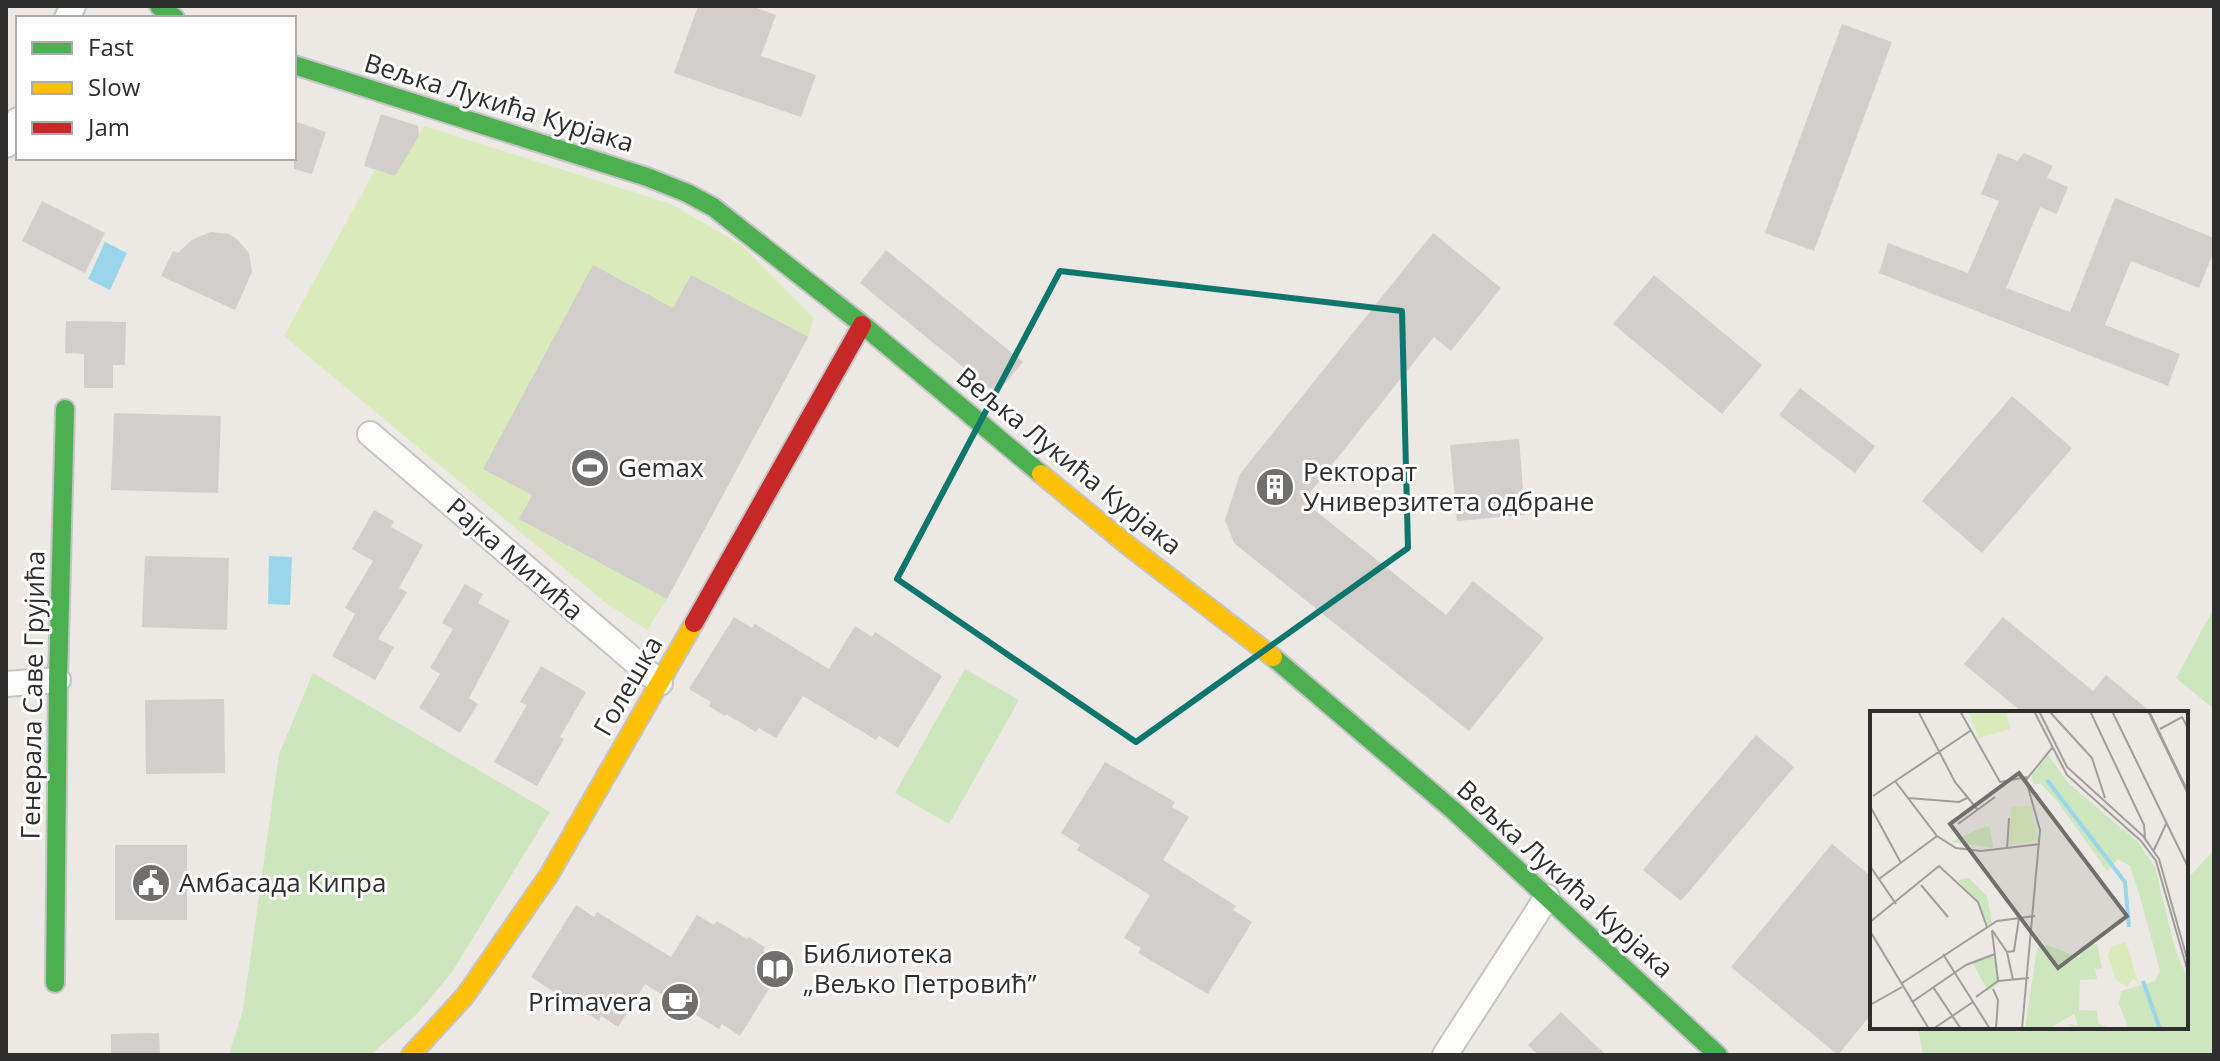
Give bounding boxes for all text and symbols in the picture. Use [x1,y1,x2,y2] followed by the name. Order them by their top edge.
[16,16,296,160] legend
[88,30,134,63] text: Fast
[360,44,638,160] street label: Вељка Лукића Курјака
[88,70,141,103] text: Slow
[86,110,130,143] text: Jam
[950,358,1190,562] street label: Вељка Лукића Курјака
[569,447,611,489] sports icon: Gemax
[618,449,704,485] place label: Gemax
[1303,453,1594,519] place label: Ректорат Универзитета одбране
[1254,466,1296,508] building icon: Ректорат Универзитета одбране
[440,489,592,628] street label: Рајка Митића
[11,550,53,840] street label: Генерала Саве Грујића
[584,629,670,742] street label: Голешка
[1870,711,2188,1029] inset map
[1450,771,1682,985] street label: Вељка Лукића Курјака
[130,862,172,904] public building icon: Амбасада Кипра
[179,864,386,900] place label: Амбасада Кипра
[803,935,1036,1001] place label: Библиотека „Вељко Петровић”
[754,948,796,990] library icon: Библиотека „Вељко Петровић”
[659,981,701,1023] cafe icon: Primavera
[528,983,652,1019] place label: Primavera

